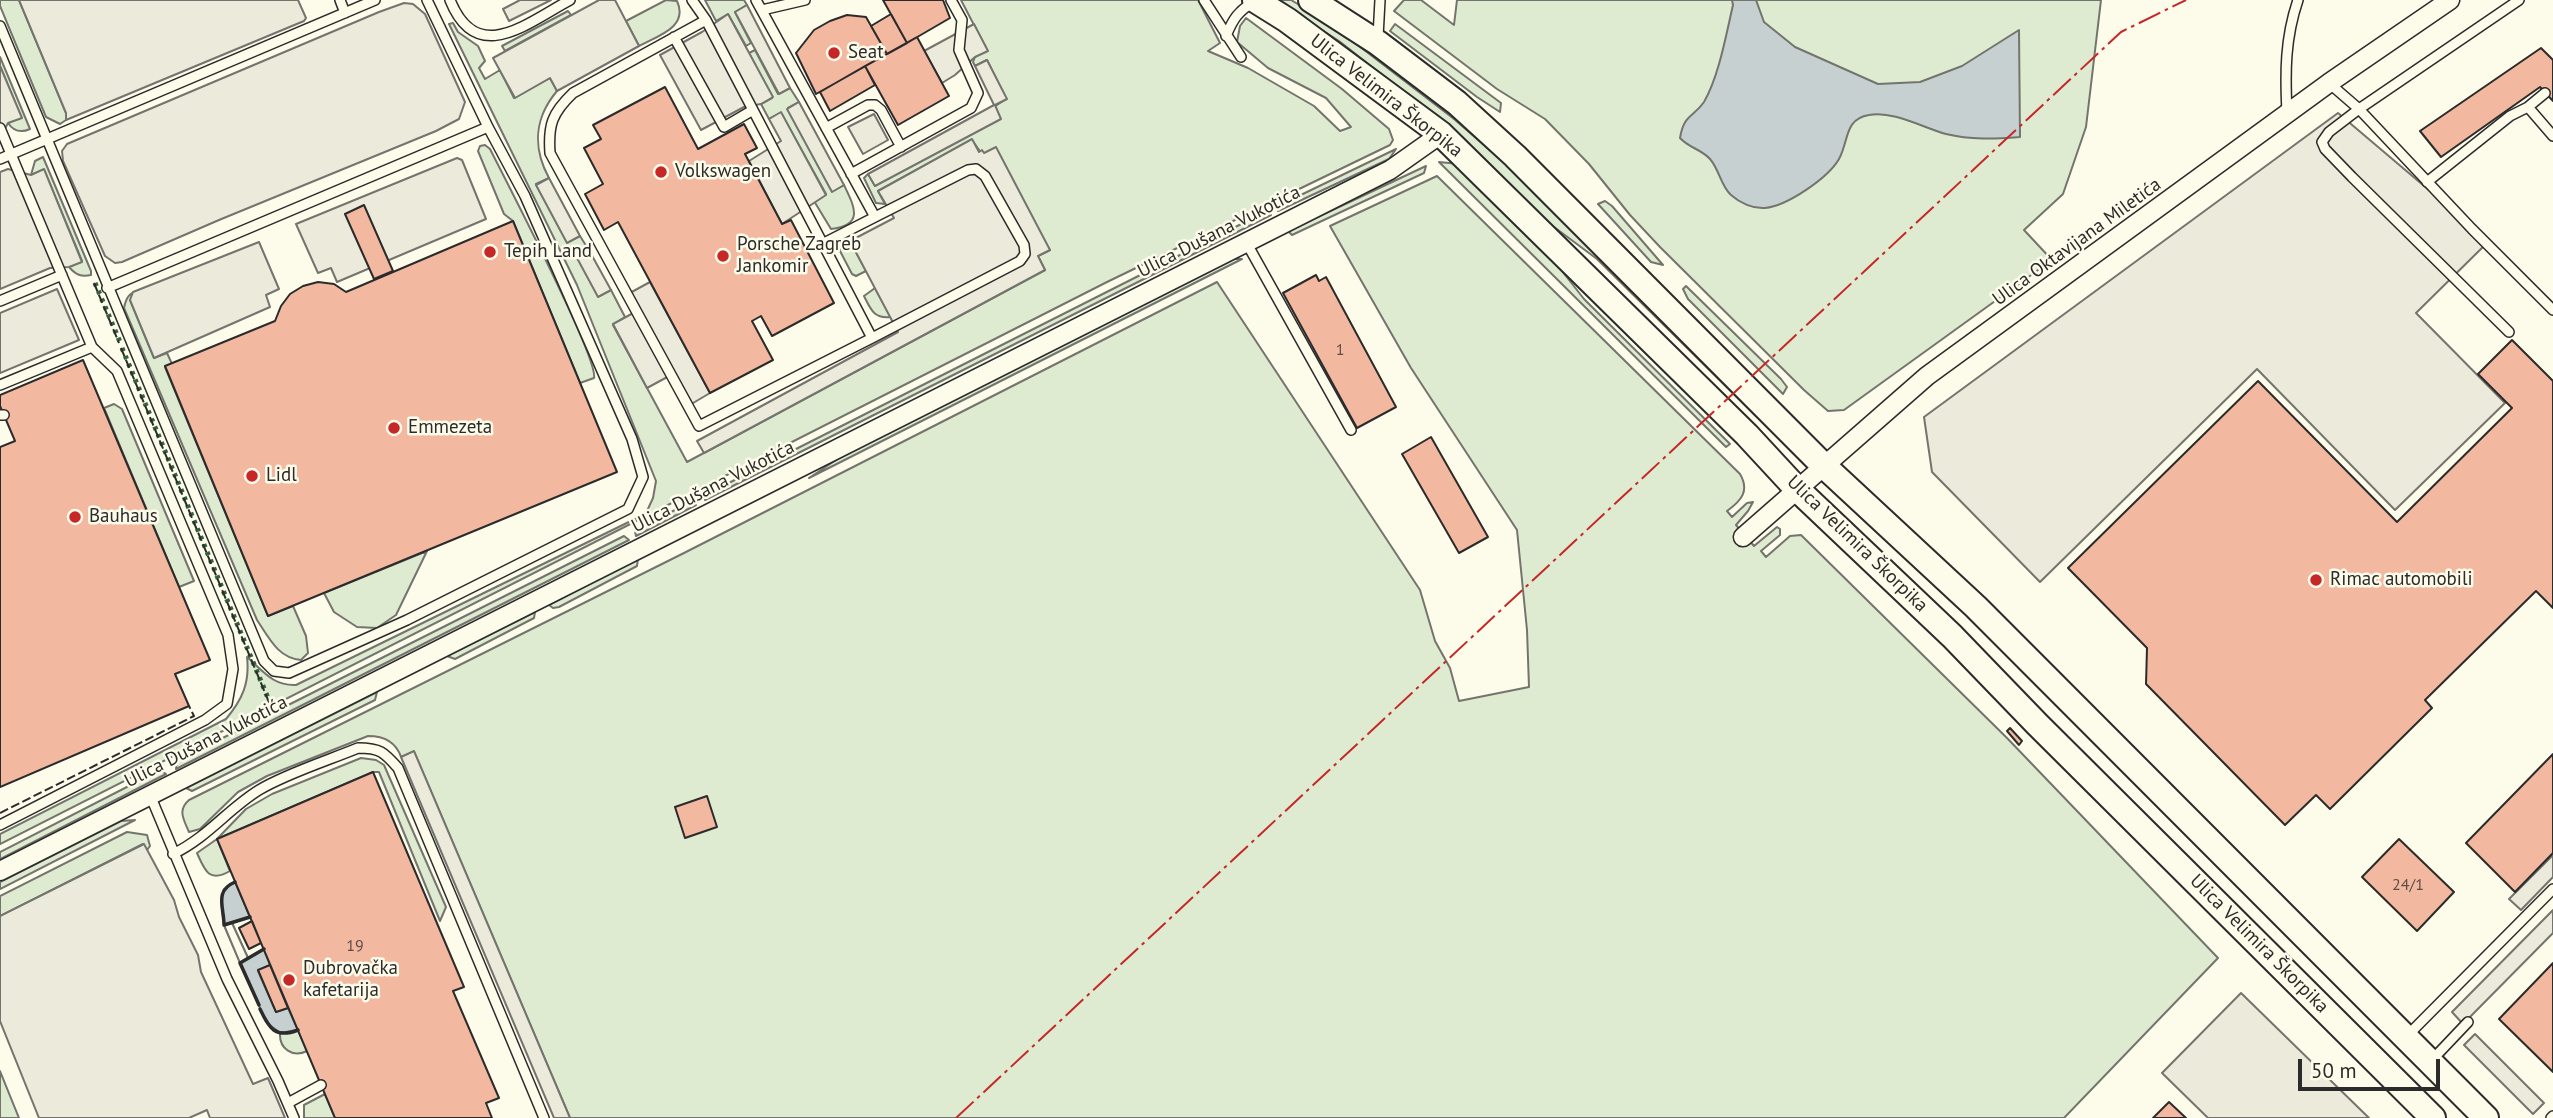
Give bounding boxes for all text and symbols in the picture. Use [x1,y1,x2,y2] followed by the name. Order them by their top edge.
[1305,29,1467,163] street label: Ulica Velimira Škorpika
[848,42,884,64] place label: Seat
[826,45,842,61] marker: Seat
[675,161,771,183] place label: Volkswagen
[653,164,669,180] marker: Volkswagen
[1988,173,2166,311] street label: Ulica Oktavijana Miletića
[1134,181,1304,283] street label: Ulica Dušana Vukotića
[737,234,861,278] place label: Porsche Zagreb Jankomir
[504,241,592,263] place label: Tepih Land
[482,244,498,260] marker: Tepih Land
[715,248,731,264] marker: Porsche Zagreb Jankomir
[1336,340,1344,360] house number: 1
[408,417,492,439] place label: Emmezeta
[386,420,402,436] marker: Emmezeta
[628,436,798,538] street label: Ulica Dušana Vukotića
[266,465,297,487] place label: Lidl
[244,468,260,484] marker: Lidl
[1782,471,1932,617] street label: Ulica Velimira Škorpika
[89,506,158,528] place label: Bauhaus
[67,509,83,525] marker: Bauhaus
[2330,569,2473,591] place label: Rimac automobili
[2308,572,2324,588] marker: Rimac automobili
[121,691,291,793] street label: Ulica Dušana Vukotića
[2185,870,2333,1018] street label: Ulica Velimira Škorpika
[2392,875,2424,895] house number: 24/1
[346,936,364,956] house number: 19
[303,958,398,1002] place label: Dubrovačka kafetarija
[281,972,297,988] marker: Dubrovačka kafetarija
[2301,1044,2443,1088] scale bar
[2311,1057,2357,1084] text: 50 m

